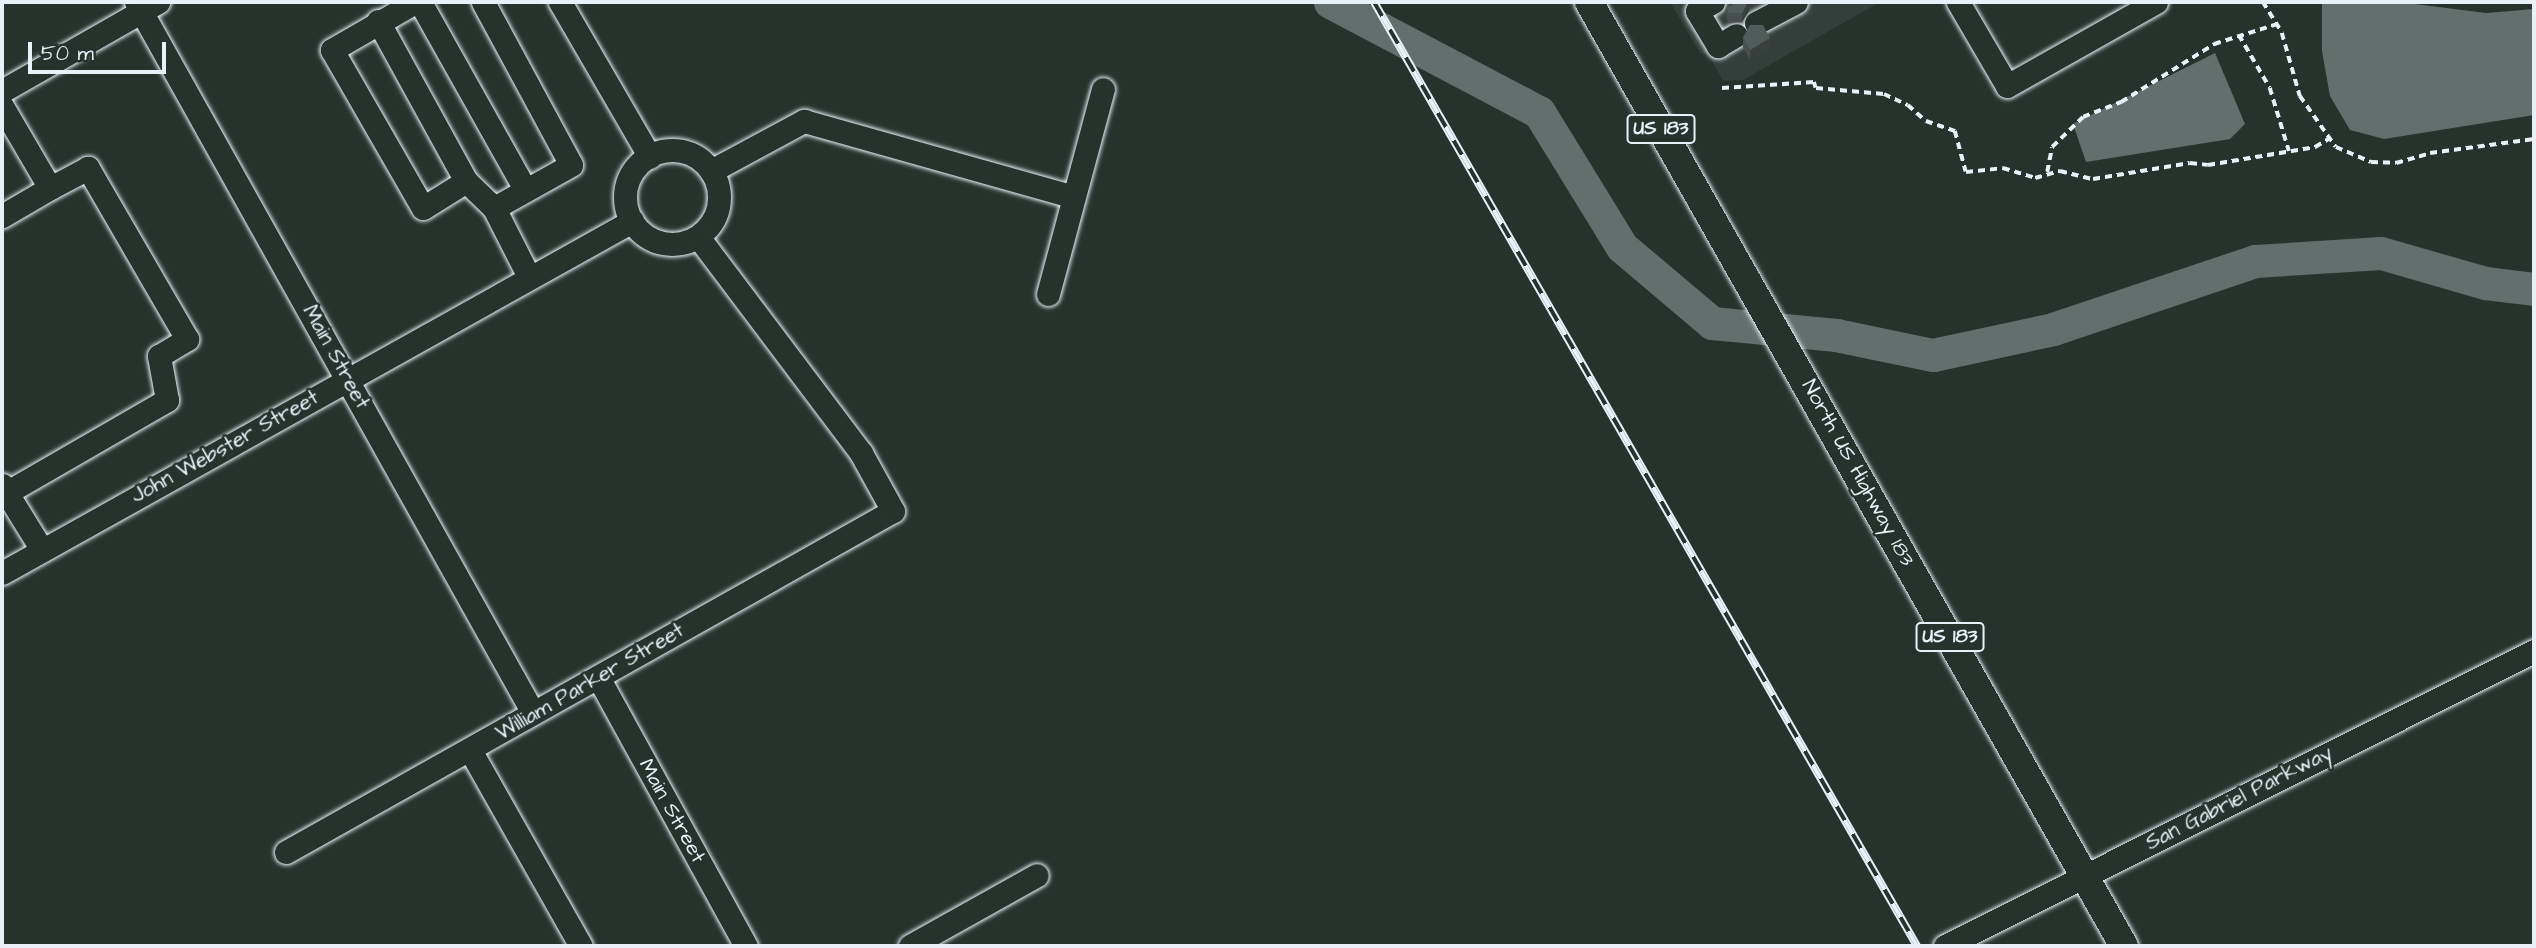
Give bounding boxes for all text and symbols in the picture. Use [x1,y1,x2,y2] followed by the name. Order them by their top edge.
[32,28,170,72] scale bar
[41,39,94,68] text: 50 m
[1626,113,1696,144] road number: US 183
[297,301,375,413] street label: Main Street
[1796,375,1920,571] street label: North US Highway 183
[127,385,323,509] street label: John Webster Street
[492,618,688,746] street label: William Parker Street
[1915,622,1985,652] road number: US 183
[2142,740,2336,856] street label: San Gabriel Parkway
[633,755,711,867] street label: Main Street

